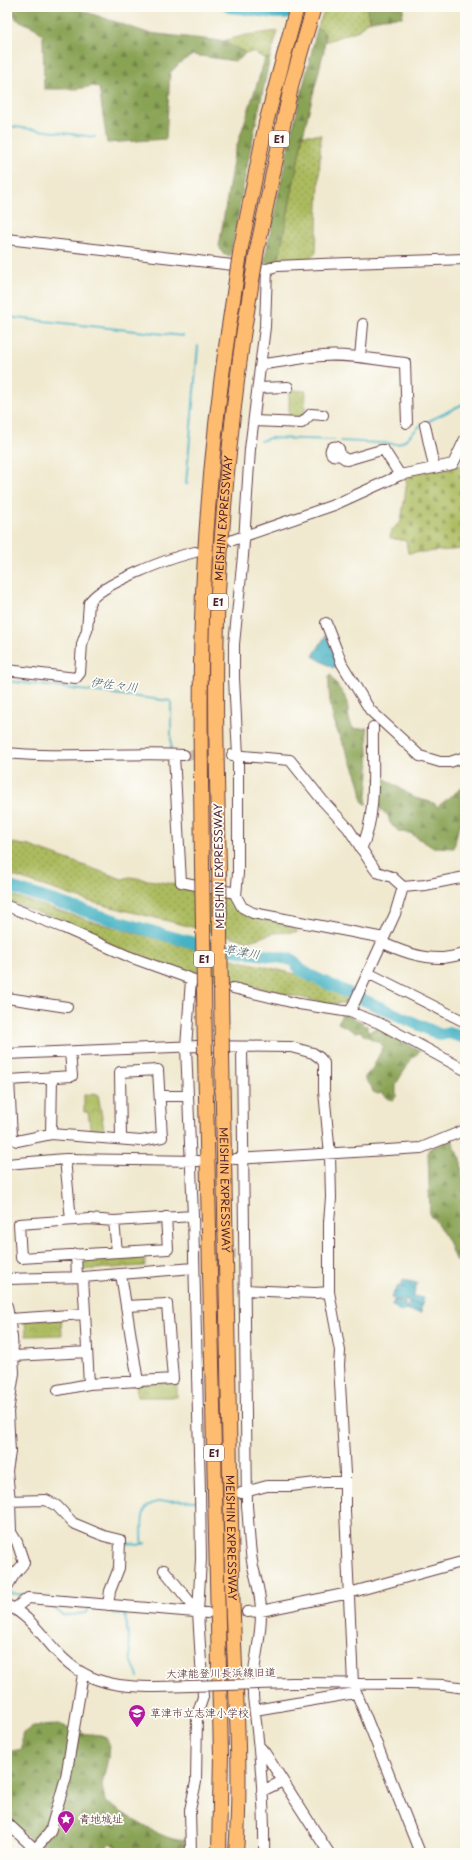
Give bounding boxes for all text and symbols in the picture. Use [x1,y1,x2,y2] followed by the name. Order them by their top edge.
[269,131,289,147] road number: E1
[210,455,237,581] street label: MEISHIN EXPRESSWAY
[208,594,228,610] road number: E1
[89,672,139,696] water label: 伊佐々川
[209,803,228,929] street label: MEISHIN EXPRESSWAY
[223,939,261,963] water label: 草津川
[194,951,214,967] road number: E1
[216,1127,235,1253] street label: MEISHIN EXPRESSWAY
[204,1445,224,1461] road number: E1
[222,1475,241,1601] street label: MEISHIN EXPRESSWAY
[166,1663,276,1682] street label: 大津能登川長浜線旧道
[127,1703,147,1728] school or university icon: 草津市立志津小学校
[150,1704,249,1721] place label: 草津市立志津小学校
[56,1809,76,1834] place icon: 青地城址
[79,1810,123,1827] place label: 青地城址

